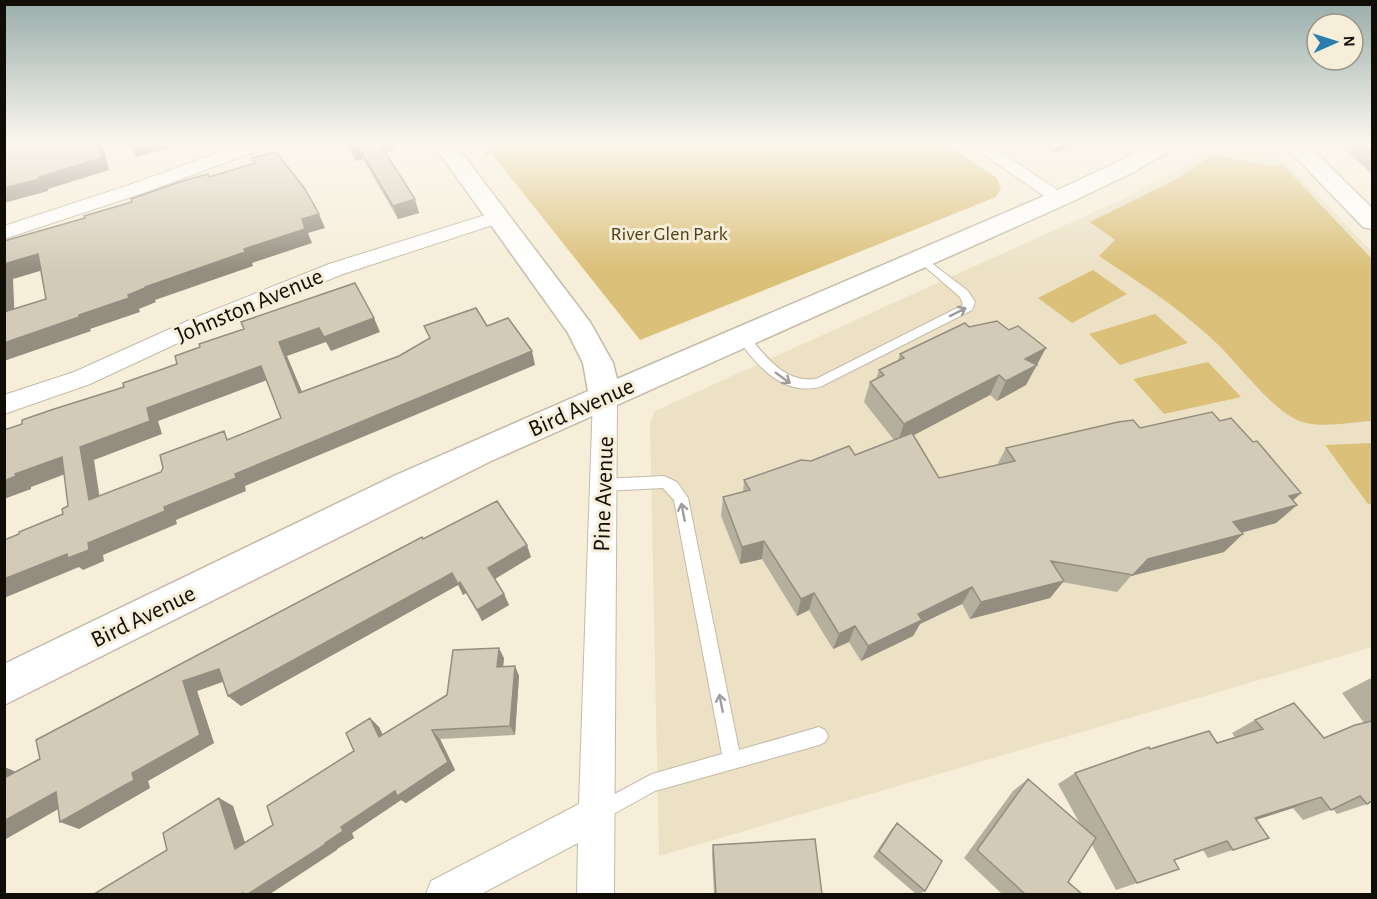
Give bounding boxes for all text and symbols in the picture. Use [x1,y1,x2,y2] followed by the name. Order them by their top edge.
[1305,12,1365,72] north arrow
[1341,35,1357,47] text: N
[610,224,728,244] park label: River Glen Park
[172,264,327,348] street label: Johnston Avenue
[949,305,967,317] one-way arrow
[775,371,791,384] one-way arrow
[525,374,638,442] street label: Bird Avenue
[590,436,618,552] street label: Pine Avenue
[677,502,688,522] one-way arrow
[87,581,199,652] street label: Bird Avenue
[715,694,726,713] one-way arrow

